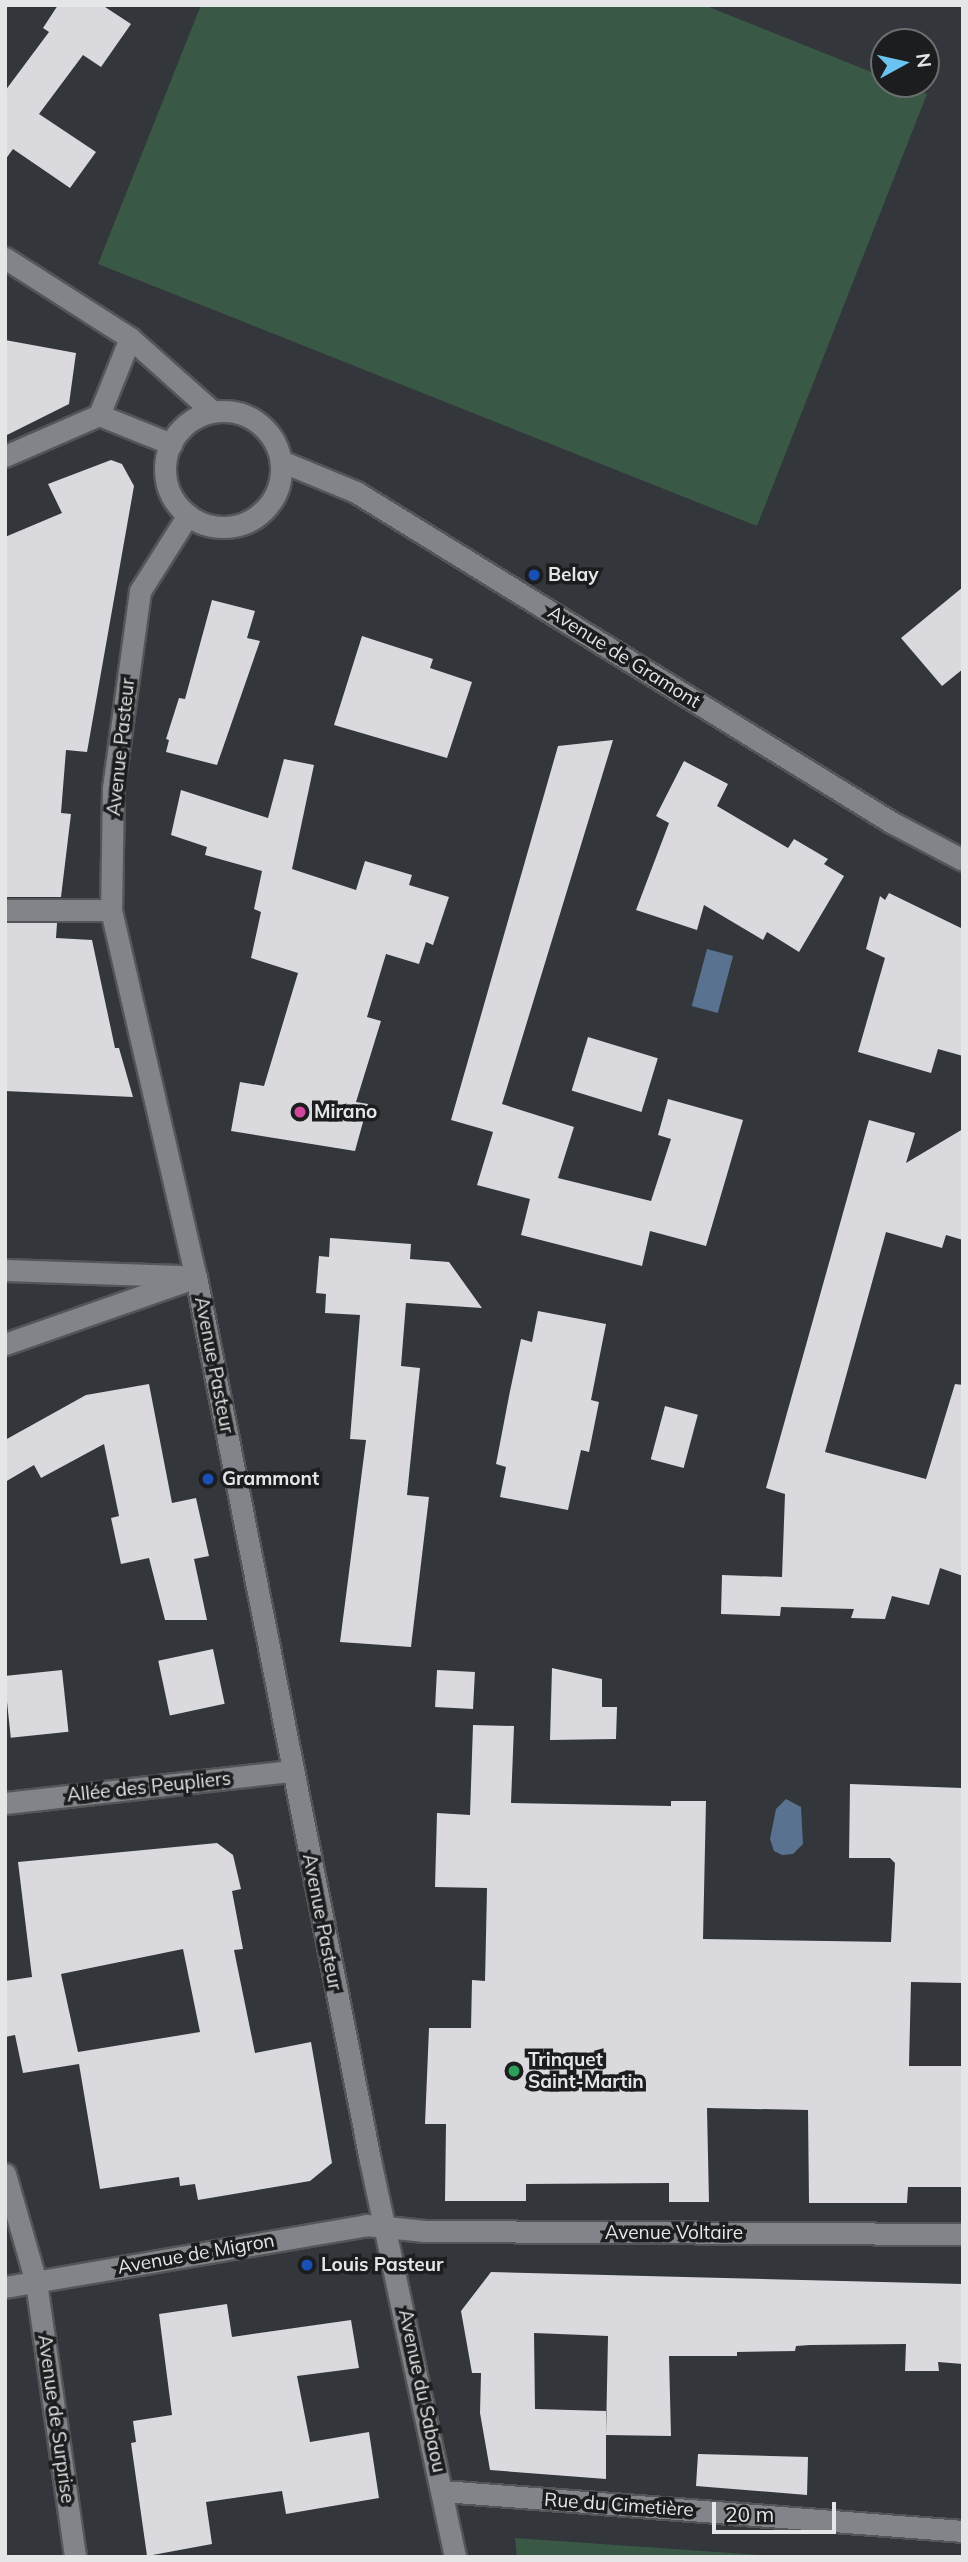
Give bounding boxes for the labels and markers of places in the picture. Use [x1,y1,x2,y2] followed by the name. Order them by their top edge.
[548,564,598,586] place label: Belay
[526,567,542,583] marker: Belay
[314,1101,377,1123] place label: Mirano
[292,1104,308,1120] marker: Mirano
[222,1468,319,1490] place label: Grammont
[200,1471,216,1487] marker: Grammont
[528,2049,644,2093] place label: Trinquet Saint-Martin
[506,2063,522,2079] marker: Trinquet Saint-Martin
[321,2254,444,2276] place label: Louis Pasteur
[299,2257,315,2273] marker: Louis Pasteur

